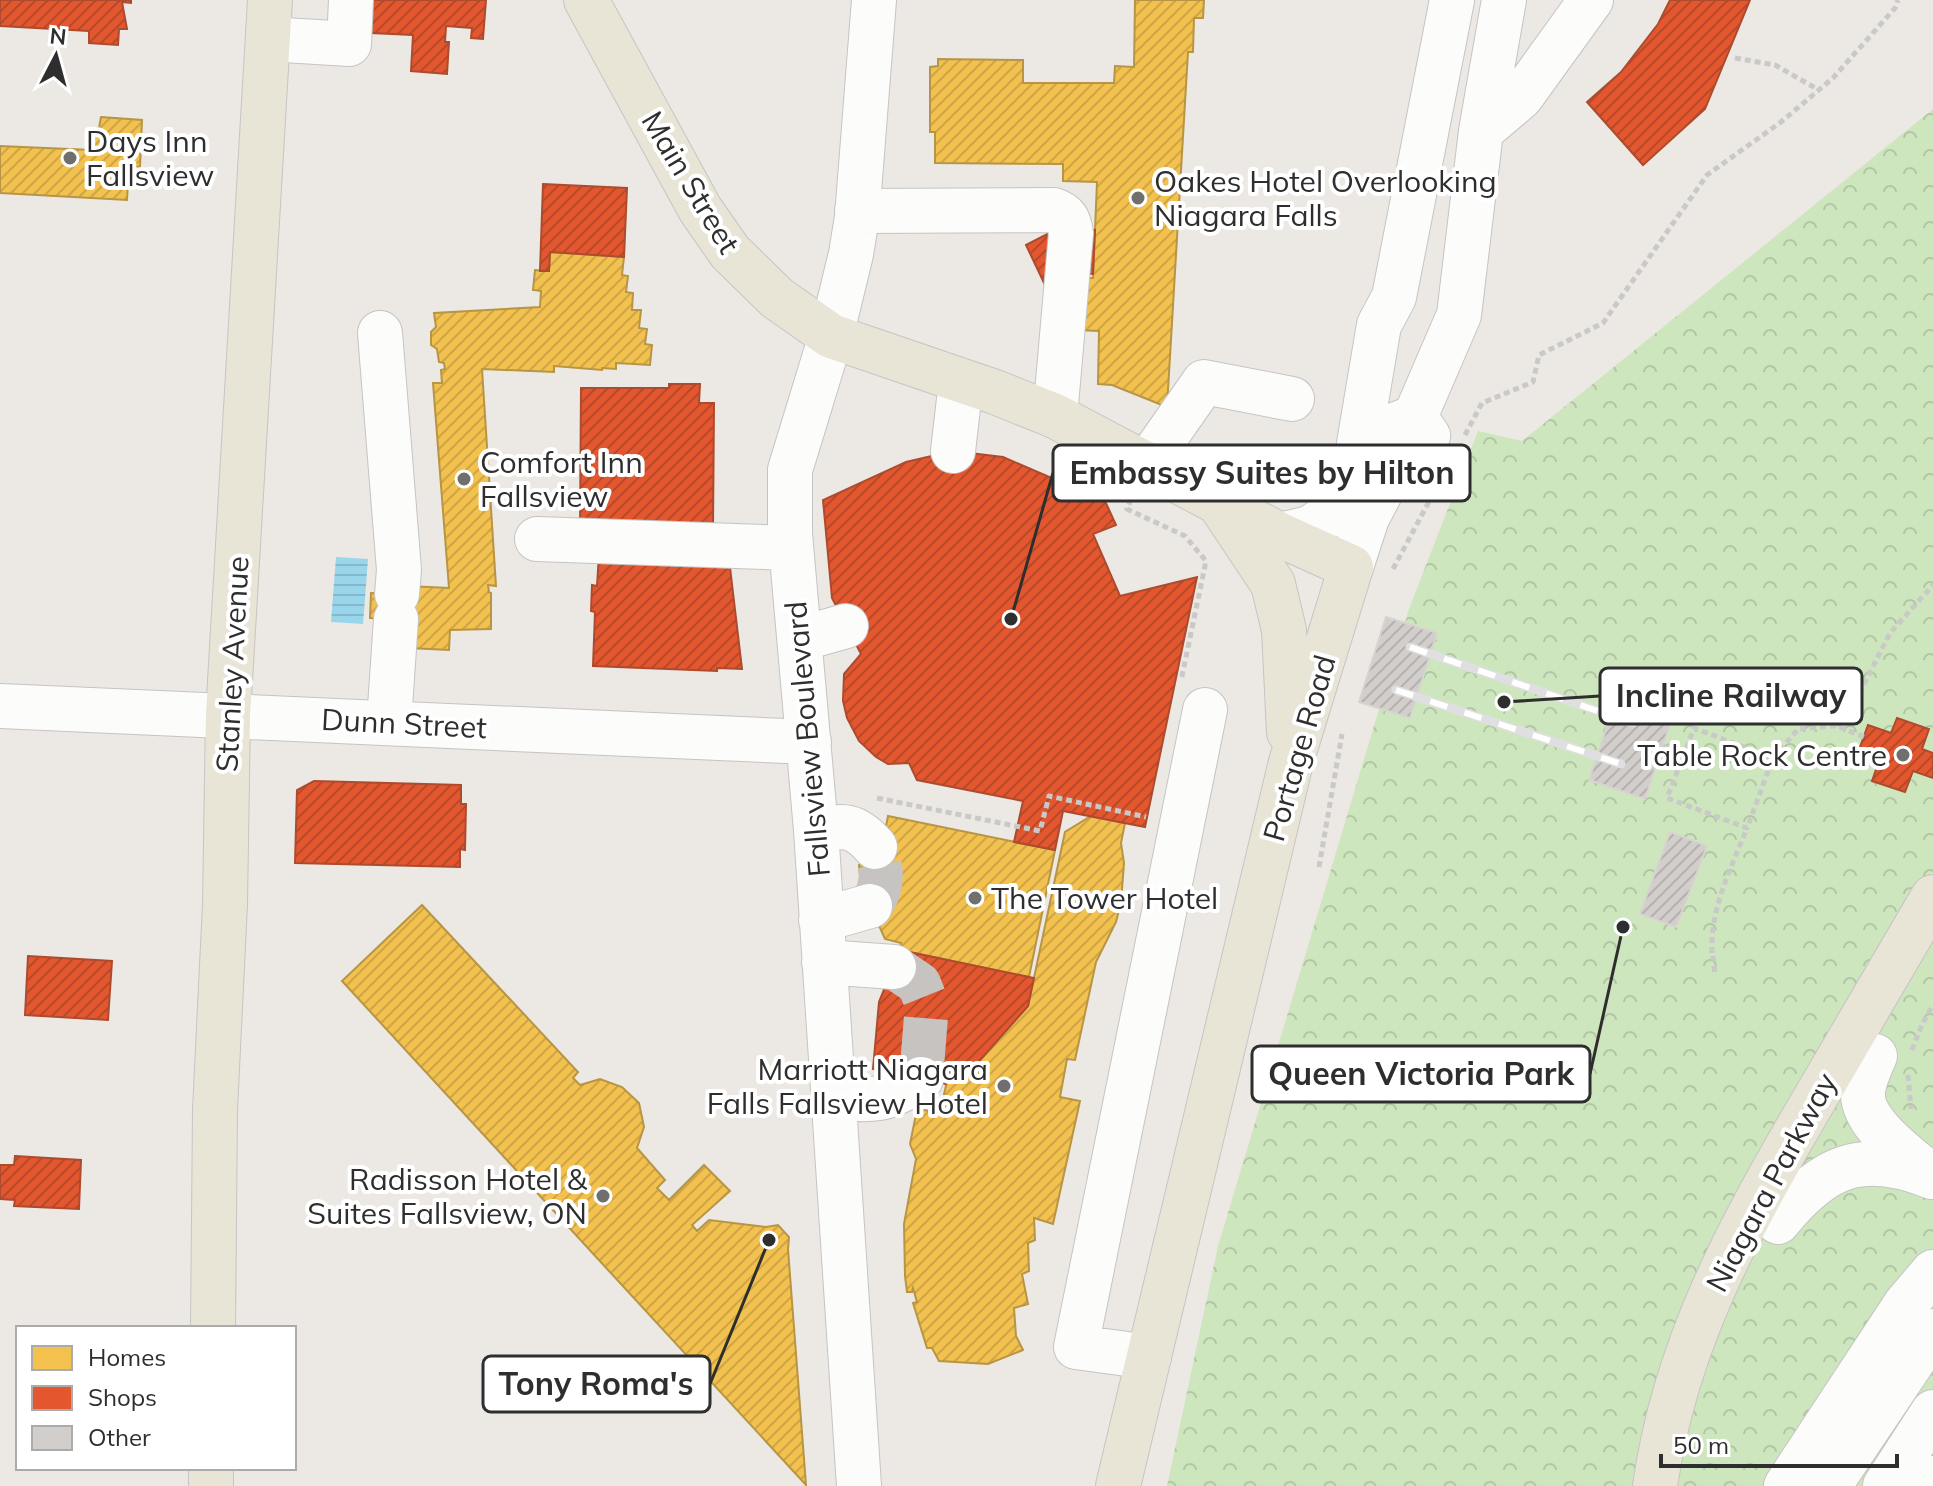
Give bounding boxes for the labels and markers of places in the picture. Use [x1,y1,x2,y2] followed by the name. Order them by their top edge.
[86,122,214,194] place label: Days Inn Fallsview
[61,149,79,167] marker: Days Inn Fallsview
[1154,162,1497,234] place label: Oakes Hotel Overlooking Niagara Falls
[1129,189,1147,207] marker: Oakes Hotel Overlooking Niagara Falls
[480,443,643,515] place label: Comfort Inn Fallsview
[1053,445,1470,501] callout: Embassy Suites by Hilton
[455,470,473,488] marker: Comfort Inn Fallsview
[1600,668,1862,724] callout: Incline Railway
[1637,736,1887,774] place label: Table Rock Centre
[1894,746,1912,764] marker: Table Rock Centre
[991,879,1218,917] place label: The Tower Hotel
[966,889,984,907] marker: The Tower Hotel
[1252,1046,1590,1102] callout: Queen Victoria Park
[707,1050,988,1122] place label: Marriott Niagara Falls Fallsview Hotel
[995,1077,1013,1095] marker: Marriott Niagara Falls Fallsview Hotel
[307,1160,588,1232] place label: Radisson Hotel & Suites Fallsview, ON
[594,1187,612,1205] marker: Radisson Hotel & Suites Fallsview, ON
[483,1356,710,1412] callout: Tony Roma's

